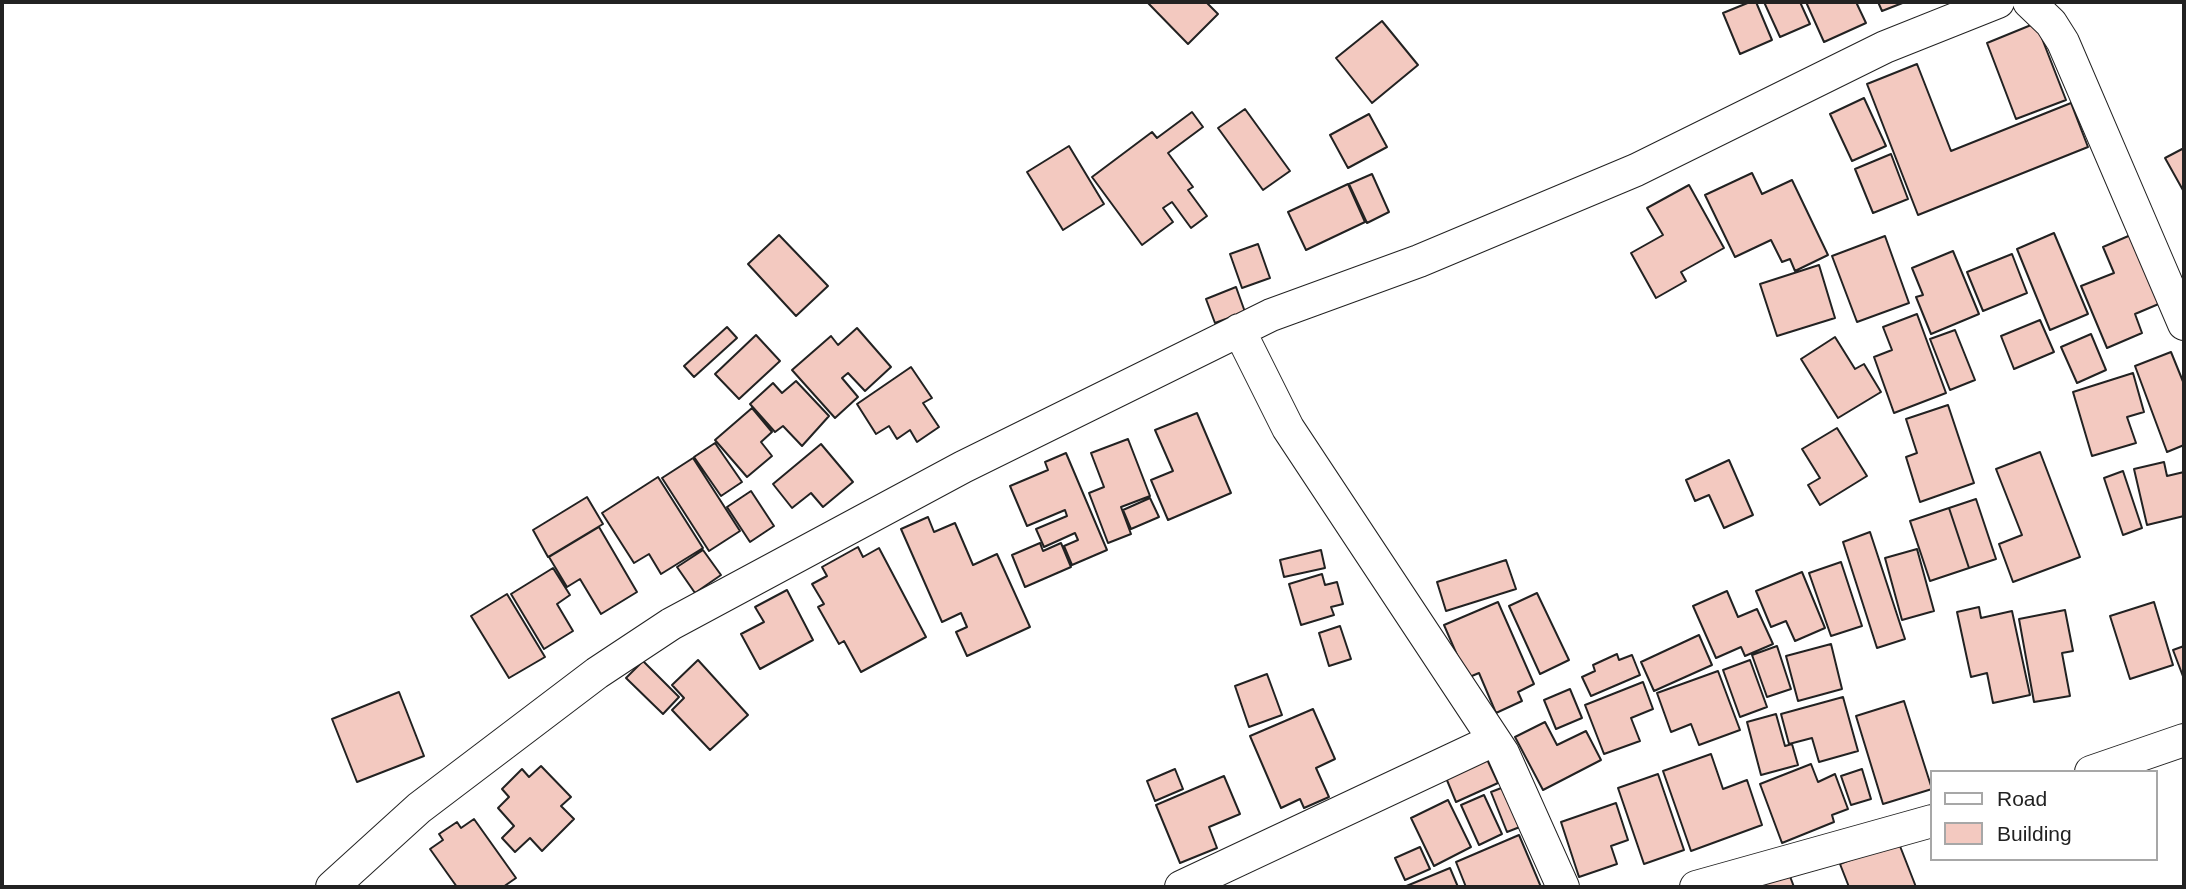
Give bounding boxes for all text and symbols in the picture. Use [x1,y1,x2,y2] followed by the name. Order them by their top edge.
[1930,770,2158,861] legend
[1997,787,2047,810] text: Road
[1997,822,2072,845] text: Building

